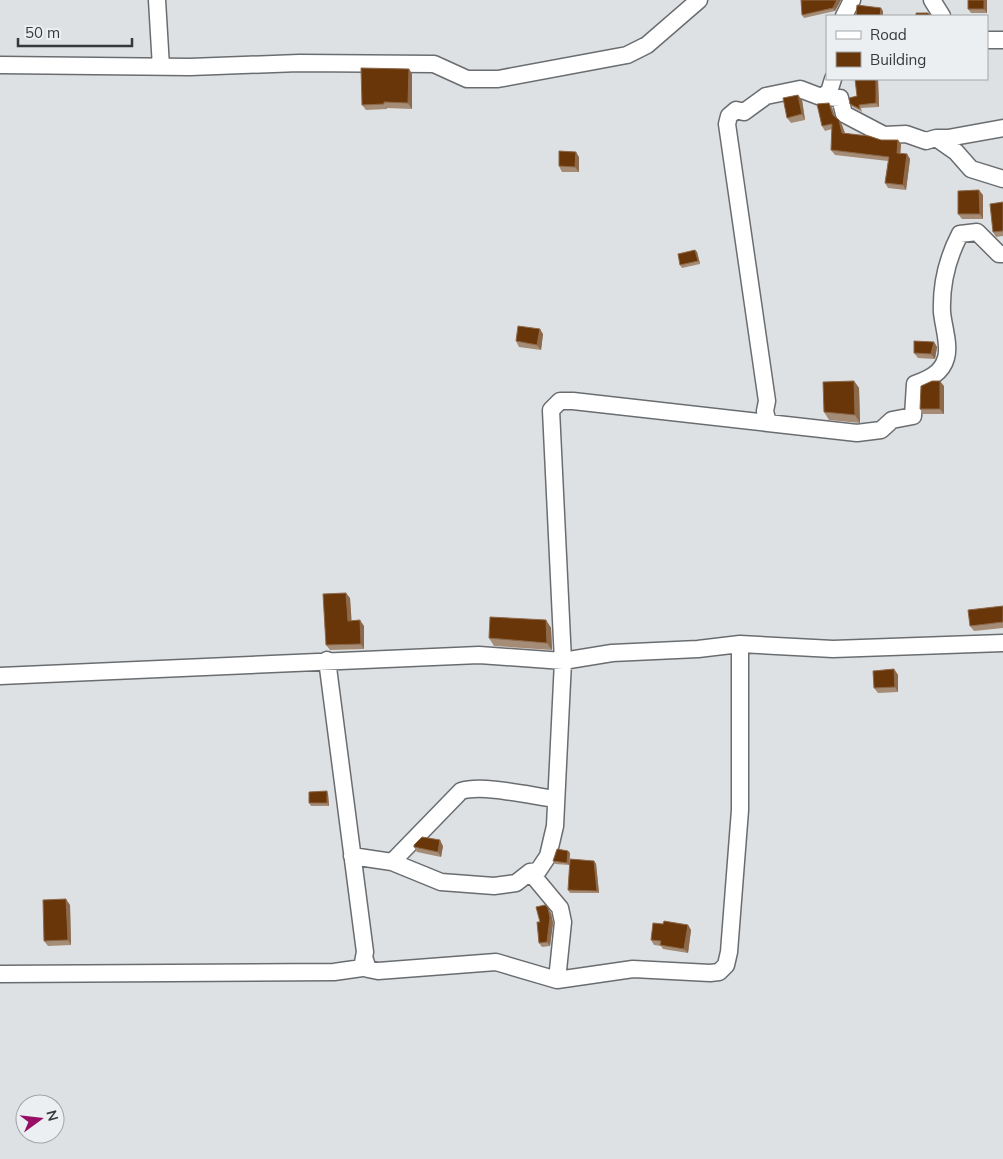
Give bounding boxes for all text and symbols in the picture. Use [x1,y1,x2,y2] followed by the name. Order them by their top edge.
[18,15,131,47] scale bar
[826,15,988,80] legend
[25,23,60,42] text: 50 m
[870,25,907,44] text: Road
[870,50,926,69] text: Building
[15,1094,65,1144] north arrow
[42,1108,63,1123] text: N

